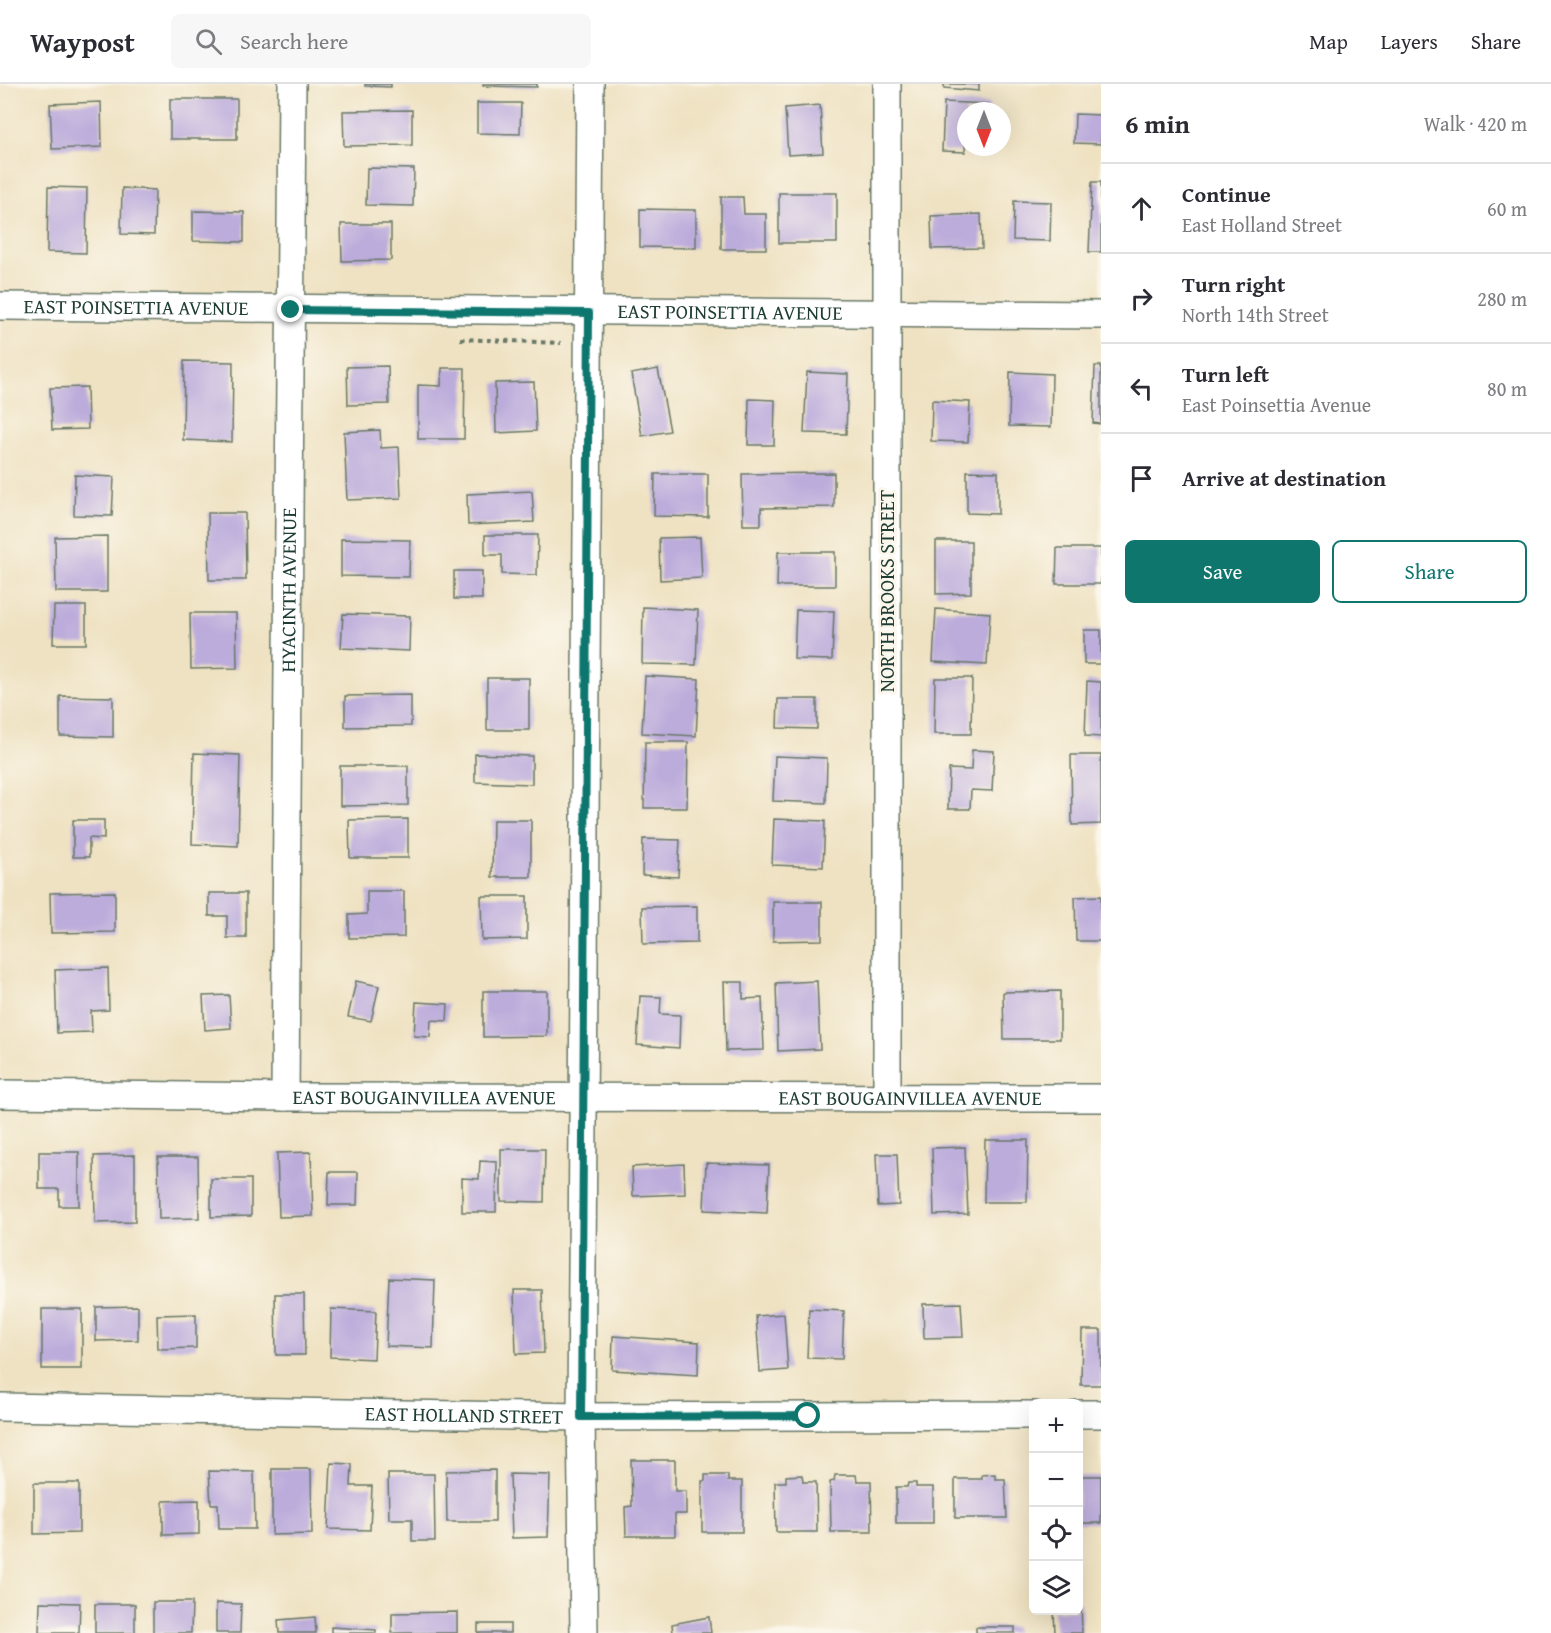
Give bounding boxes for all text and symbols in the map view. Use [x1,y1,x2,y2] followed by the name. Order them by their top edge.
[171,14,591,68] search box
[30,21,135,62] text: Waypost
[192,25,225,58] icon: search
[240,25,348,57] text: Search here
[1309,26,1348,57] text: Map
[1381,26,1438,57] text: Layers
[1471,26,1521,57] text: Share
[957,102,1011,156] north arrow
[1125,104,1190,143] text: 6 min
[1424,109,1527,138] text: Walk · 420 m
[1182,178,1271,210] text: Continue
[1125,192,1158,225] icon: ahead
[1487,194,1527,223] text: 60 m
[1182,210,1342,239] text: East Holland Street
[1182,268,1285,300] text: Turn right
[1125,282,1158,315] icon: right
[1477,284,1527,313] text: 280 m
[23,291,249,322] street label: EAST POINSETTIA AVENUE
[277,296,303,322] route end
[617,296,843,327] street label: EAST POINSETTIA AVENUE
[1182,300,1329,329] text: North 14th Street
[1182,358,1269,390] text: Turn left
[1125,372,1158,405] icon: left
[1487,374,1527,403] text: 80 m
[1182,390,1371,419] text: East Poinsettia Avenue
[1125,462,1158,495] icon: arrive
[1182,462,1386,494] text: Arrive at destination
[872,490,901,692] street label: NORTH BROOKS STREET
[273,508,303,672] street label: HYACINTH AVENUE
[1125,540,1320,603] button: Save
[1332,540,1527,603] button: Share
[292,1082,556,1111] street label: EAST BOUGAINVILLEA AVENUE
[778,1083,1042,1112] street label: EAST BOUGAINVILLEA AVENUE
[365,1398,563,1431] street label: EAST HOLLAND STREET
[1029,1399,1083,1615] map controls
[1029,1399,1083,1453] button: +
[794,1402,820,1428] route start
[1029,1453,1083,1507] button: −
[1029,1507,1083,1561] button: locate
[1029,1561,1083,1615] button: layers

